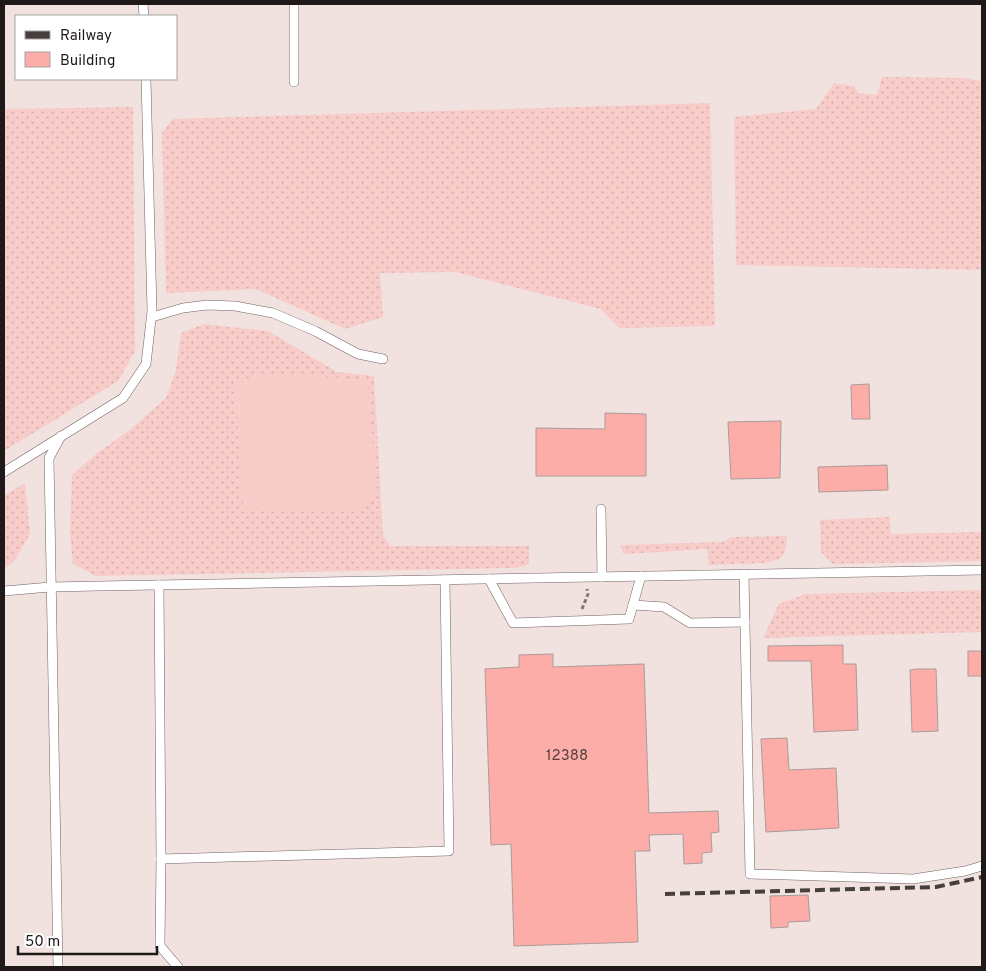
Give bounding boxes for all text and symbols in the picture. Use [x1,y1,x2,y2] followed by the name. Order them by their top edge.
[15,15,178,80] legend
[60,27,112,46] text: Railway
[60,52,115,71] text: Building
[546,747,588,766] house number: 12388
[18,924,156,956] scale bar
[25,933,60,952] text: 50 m

